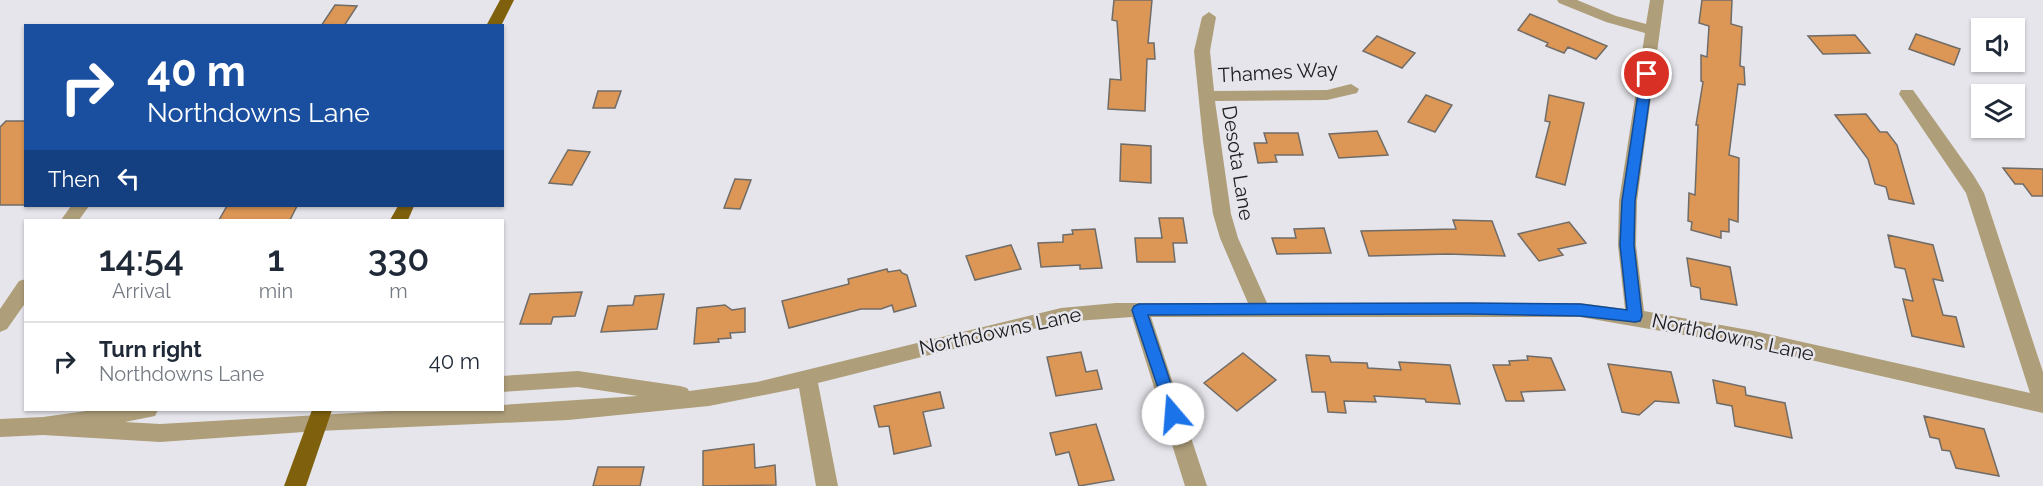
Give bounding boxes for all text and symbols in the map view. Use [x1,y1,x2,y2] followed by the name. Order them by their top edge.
[1971,18,2025,138] map controls
[1971,18,2025,72] button: sound
[147,47,246,96] text: 40 m
[48,48,126,126] icon: right
[1621,48,1672,99] pin
[1217,57,1339,87] street label: Thames Way
[1630,57,1663,90] icon: arrive
[1971,84,2025,138] button: layers
[147,97,370,128] text: Northdowns Lane
[1217,104,1259,222] street label: Desota Lane
[112,162,145,195] icon: left
[48,166,100,192] text: Then
[99,237,184,279] text: 14:54
[267,237,284,279] text: 1
[368,237,429,279] text: 330
[112,279,171,303] text: Arrival
[259,279,293,303] text: min
[389,279,408,303] text: m
[917,302,1084,360] street label: Northdowns Lane
[1650,308,1817,366] street label: Northdowns Lane
[99,336,202,362] text: Turn right
[48,345,81,378] icon: right
[429,348,480,374] text: 40 m
[99,362,264,386] text: Northdowns Lane
[1141,382,1205,446] position arrow

